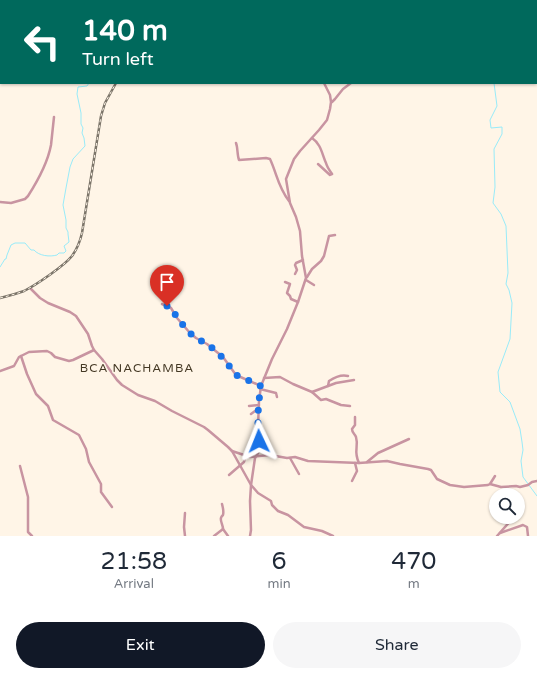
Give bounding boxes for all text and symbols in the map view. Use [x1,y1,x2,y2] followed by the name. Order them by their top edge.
[82,14,168,48] text: 140 m
[16,16,68,68] icon: left
[82,48,154,70] text: Turn left
[150,265,184,306] pin
[156,271,178,293] icon: arrive
[80,361,194,375] district label: BCA NACHAMBA
[238,420,280,462] position arrow
[489,488,525,524] map controls
[489,488,525,524] button: search
[101,547,167,576] text: 21:58
[272,547,287,576] text: 6
[391,547,436,576] text: 470
[114,576,154,592] text: Arrival
[268,576,291,592] text: min
[408,576,420,592] text: m
[16,622,265,668] button: Exit
[273,622,521,668] button: Share

